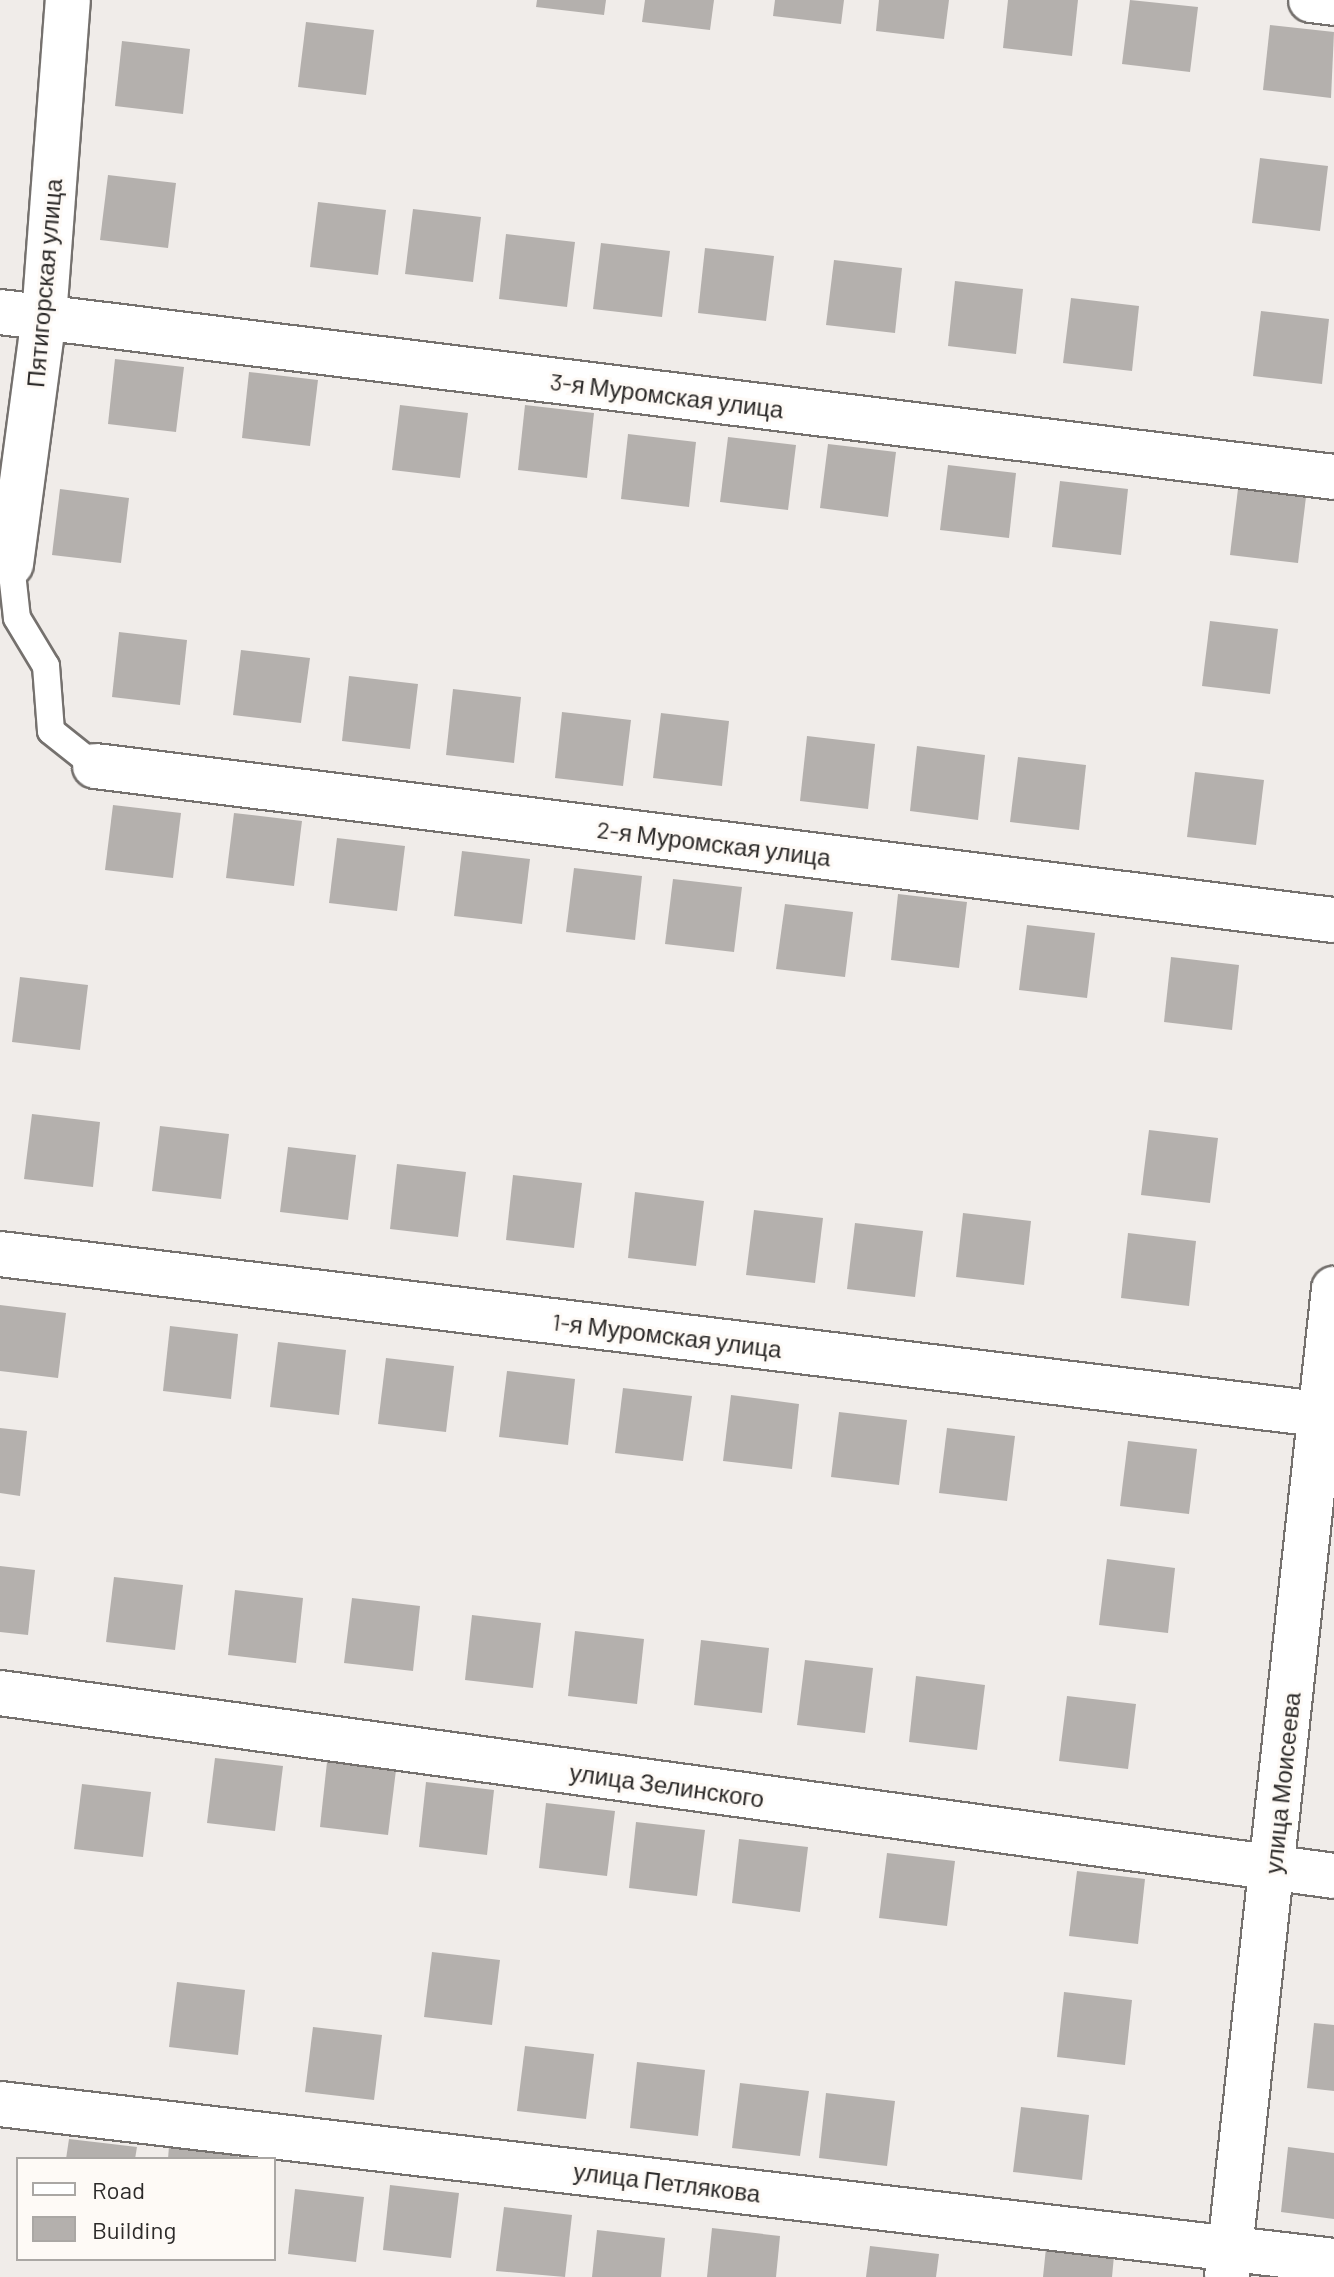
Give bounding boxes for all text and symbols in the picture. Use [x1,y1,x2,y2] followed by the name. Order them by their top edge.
[21,177,67,389] street label: Пятигорская улица
[549,366,785,424] street label: 3-я Муромская улица
[595,814,833,872] street label: 2-я Муромская улица
[551,1307,783,1363] street label: 1-я Муромская улица
[1258,1691,1306,1875] street label: улица Моисеева
[568,1757,766,1813] street label: улица Зелинского
[572,2156,762,2208] street label: улица Петлякова
[16,2157,276,2261] legend
[92,2175,145,2204] text: Road
[92,2215,176,2244] text: Building

